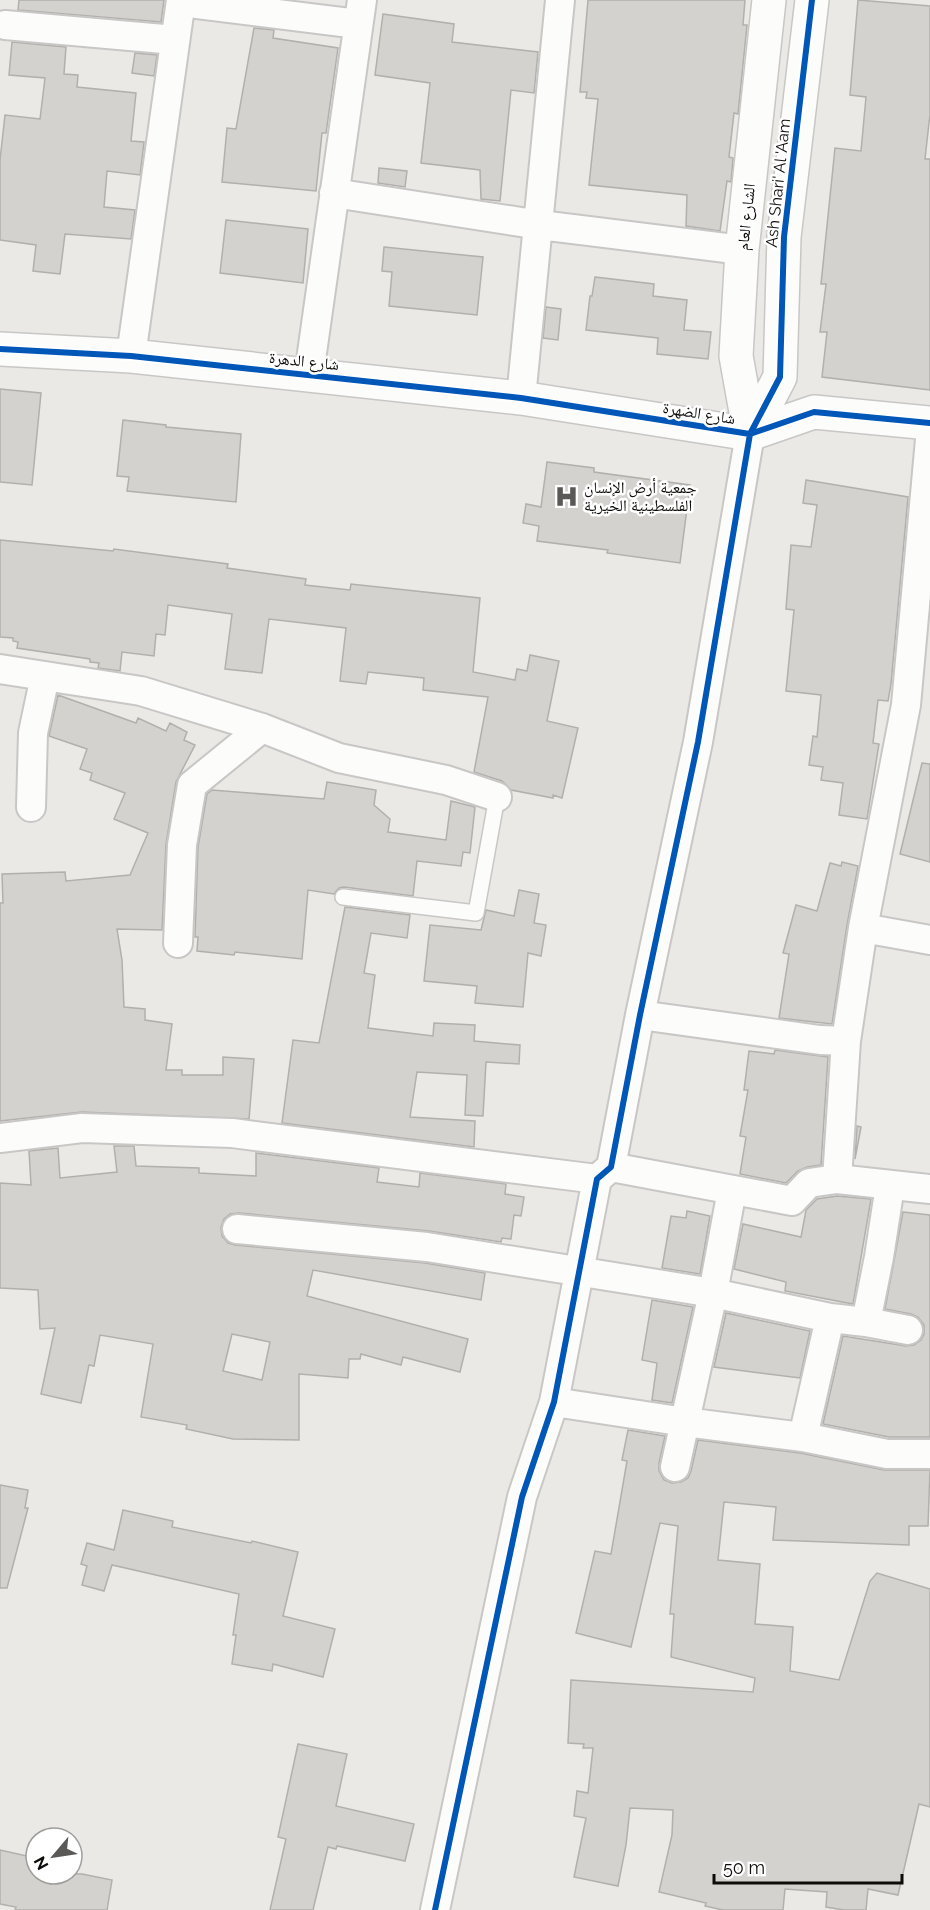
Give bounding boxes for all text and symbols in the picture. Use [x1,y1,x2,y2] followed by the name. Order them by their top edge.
[762,117,794,249] street label: Ash Shari' Al 'Aam
[733,182,760,252] street label: الشارع العام
[268,348,340,375] street label: شارع الدهرة
[661,398,737,429] street label: شارع الضهرة
[584,478,697,515] place label: جمعية أرض الإنسان الفلسطينية الخيرية
[553,483,579,509] hospital icon: جمعية أرض الإنسان الفلسطينية الخيرية
[24,1826,84,1886] north arrow
[714,1847,902,1885] scale bar
[30,1853,53,1873] text: N
[723,1857,765,1878] text: 50 m

